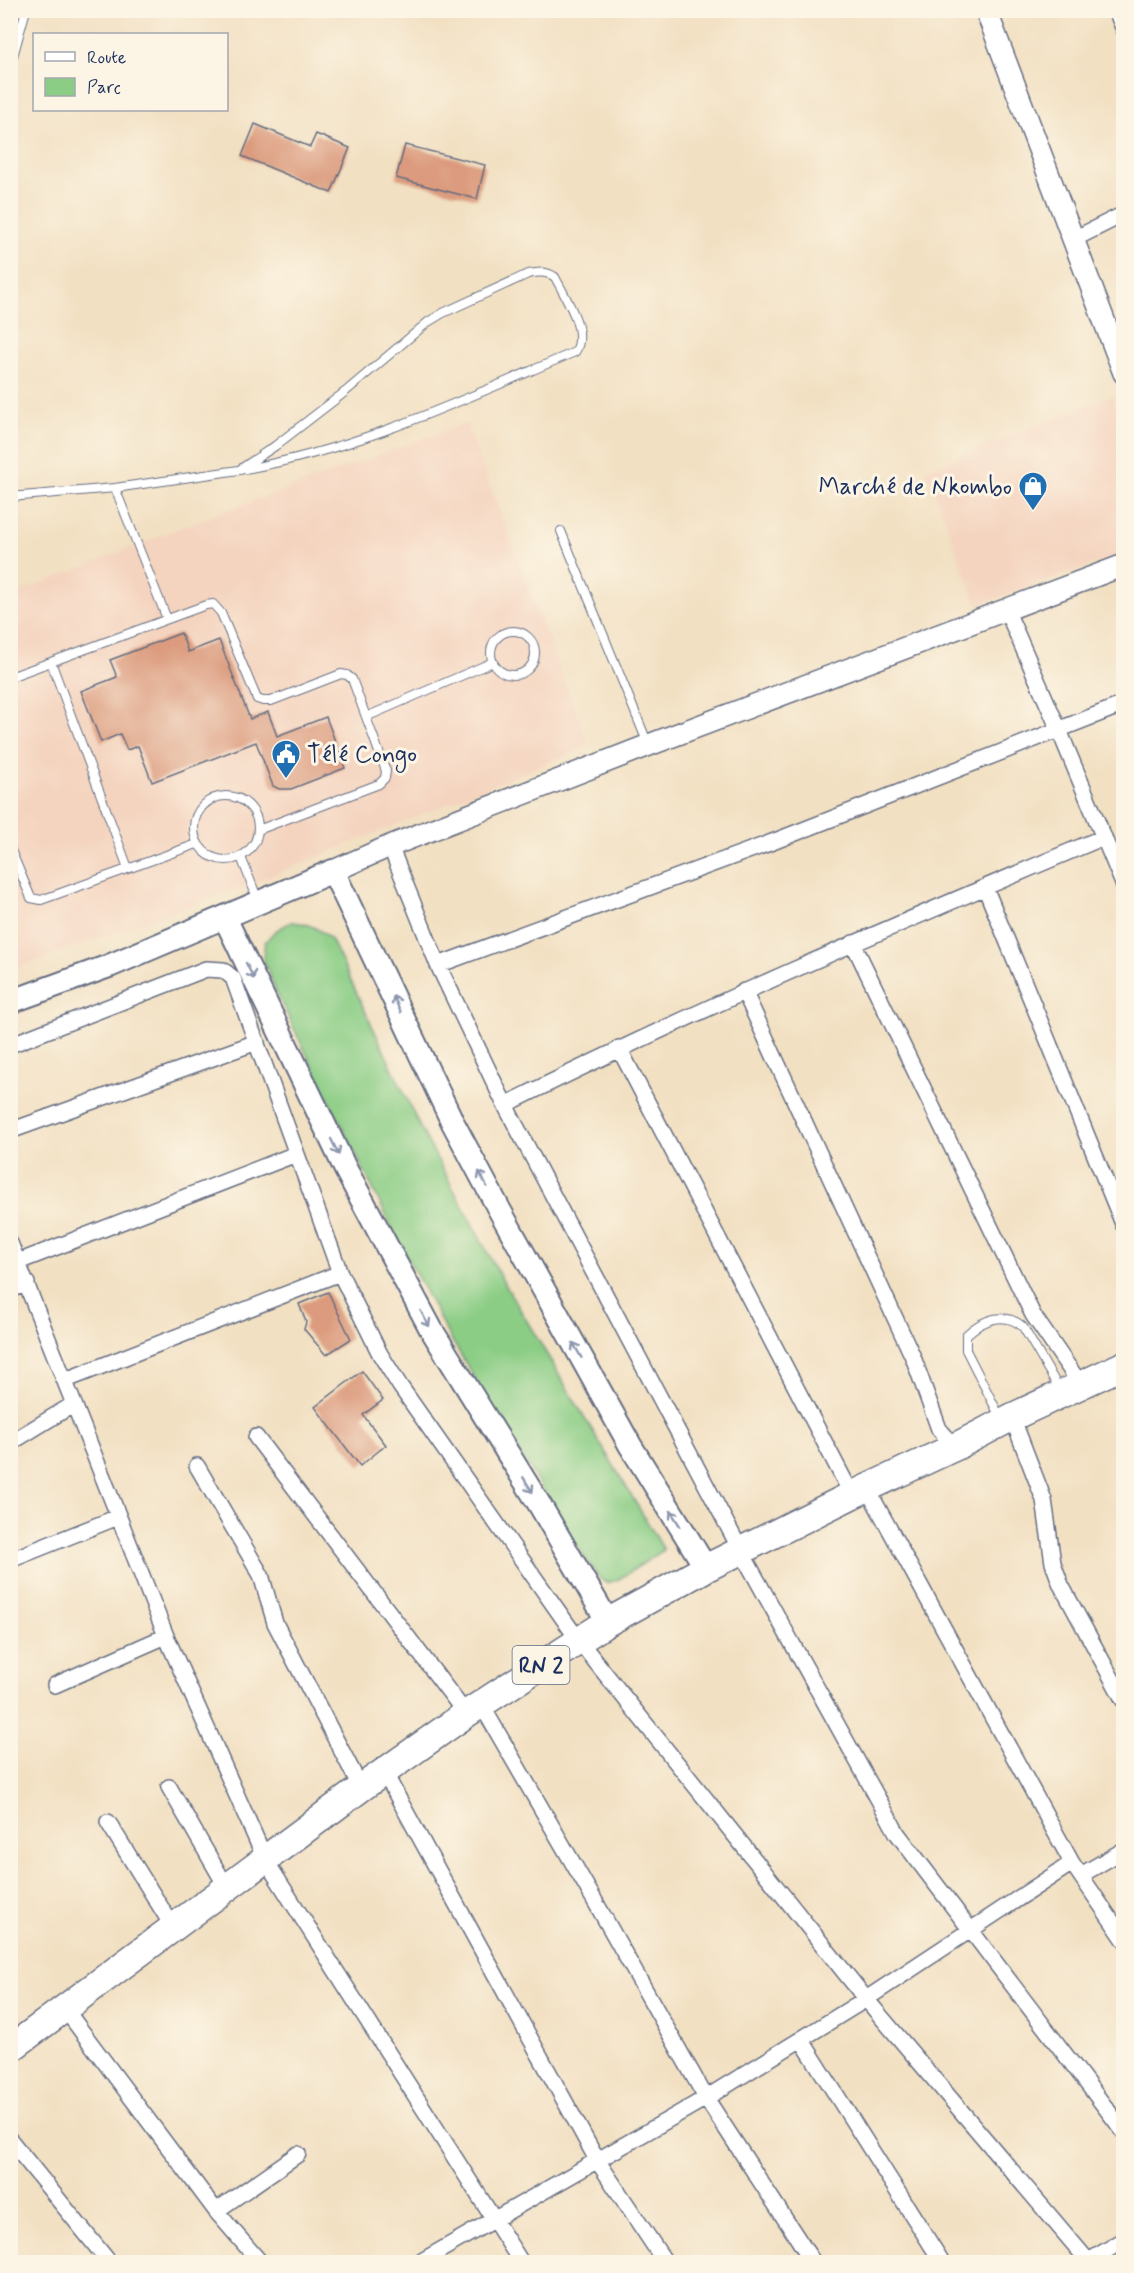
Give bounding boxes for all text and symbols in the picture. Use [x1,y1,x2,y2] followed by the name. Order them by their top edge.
[33,33,228,111] legend
[87,46,126,70] text: Route
[87,76,121,100] text: Parc
[1017,470,1049,512] shop icon: Marché de Nkombo
[819,472,1012,503] place label: Marché de Nkombo
[270,738,302,780] public building icon: Télé Congo
[307,740,417,773] place label: Télé Congo
[245,961,257,979] one-way arrow
[390,996,402,1014] one-way arrow
[329,1137,341,1155] one-way arrow
[477,1171,489,1188] one-way arrow
[420,1310,431,1328] one-way arrow
[570,1342,582,1359] one-way arrow
[522,1476,534,1493] one-way arrow
[669,1510,681,1527] one-way arrow
[512,1646,570,1684] road number: RN 2

